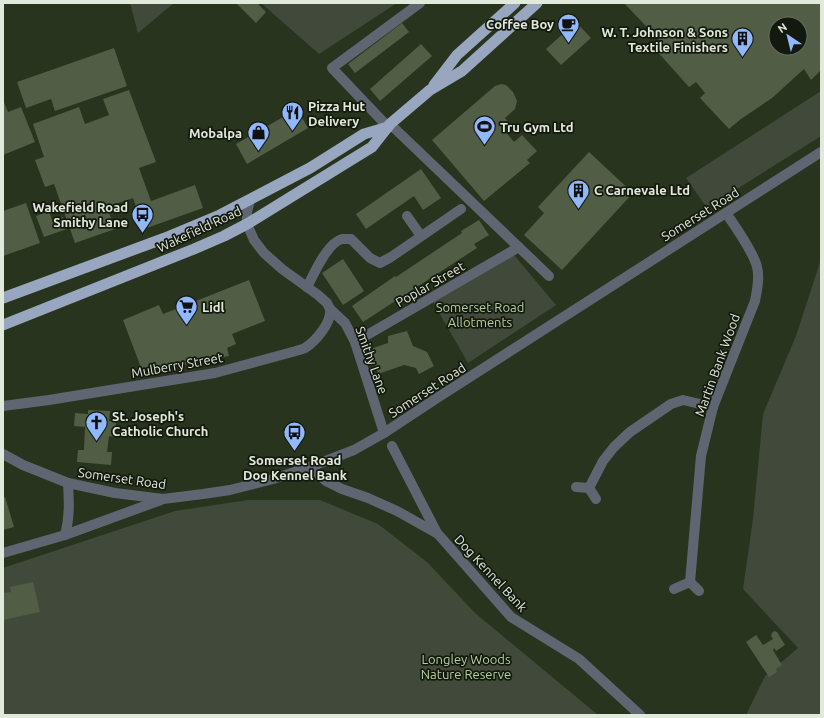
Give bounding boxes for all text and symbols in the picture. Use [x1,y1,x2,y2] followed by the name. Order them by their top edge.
[556,11,582,44] cafe icon: Coffee Boy
[768,16,808,56] north arrow
[486,17,554,31] place label: Coffee Boy
[775,21,789,35] text: N
[601,25,728,54] place label: W. T. Johnson & Sons Textile Finishers
[730,26,756,59] building icon: W. T. Johnson & Sons Textile Finishers
[308,99,366,128] place label: Pizza Hut Delivery
[280,100,306,133] restaurant icon: Pizza Hut Delivery
[472,114,498,147] sports icon: Tru Gym Ltd
[245,120,271,153] shop icon: Mobalpa
[500,120,573,134] place label: Tru Gym Ltd
[189,126,242,140] place label: Mobalpa
[566,177,592,210] building icon: C Carnevale Ltd
[594,183,690,197] place label: C Carnevale Ltd
[659,185,741,243] street label: Somerset Road
[32,200,128,229] place label: Wakefield Road Smithy Lane
[130,201,156,234] bus stop icon: Wakefield Road Smithy Lane
[155,203,243,255] street label: Wakefield Road
[393,259,467,309] street label: Poplar Street
[174,294,200,327] supermarket icon: Lidl
[202,300,225,314] place label: Lidl
[436,300,524,329] park label: Somerset Road Allotments
[692,312,742,418] street label: Martin Bank Wood
[353,324,391,396] street label: Smithy Lane
[130,350,224,380] street label: Mulberry Street
[386,360,468,420] street label: Somerset Road
[112,409,208,438] place label: St. Joseph's Catholic Church
[83,410,109,443] church icon: St. Joseph's Catholic Church
[282,419,308,452] bus stop icon: Somerset Road Dog Kennel Bank
[243,453,348,482] place label: Somerset Road Dog Kennel Bank
[77,465,167,491] street label: Somerset Road
[452,532,530,614] street label: Dog Kennel Bank
[421,652,511,681] park label: Longley Woods Nature Reserve

